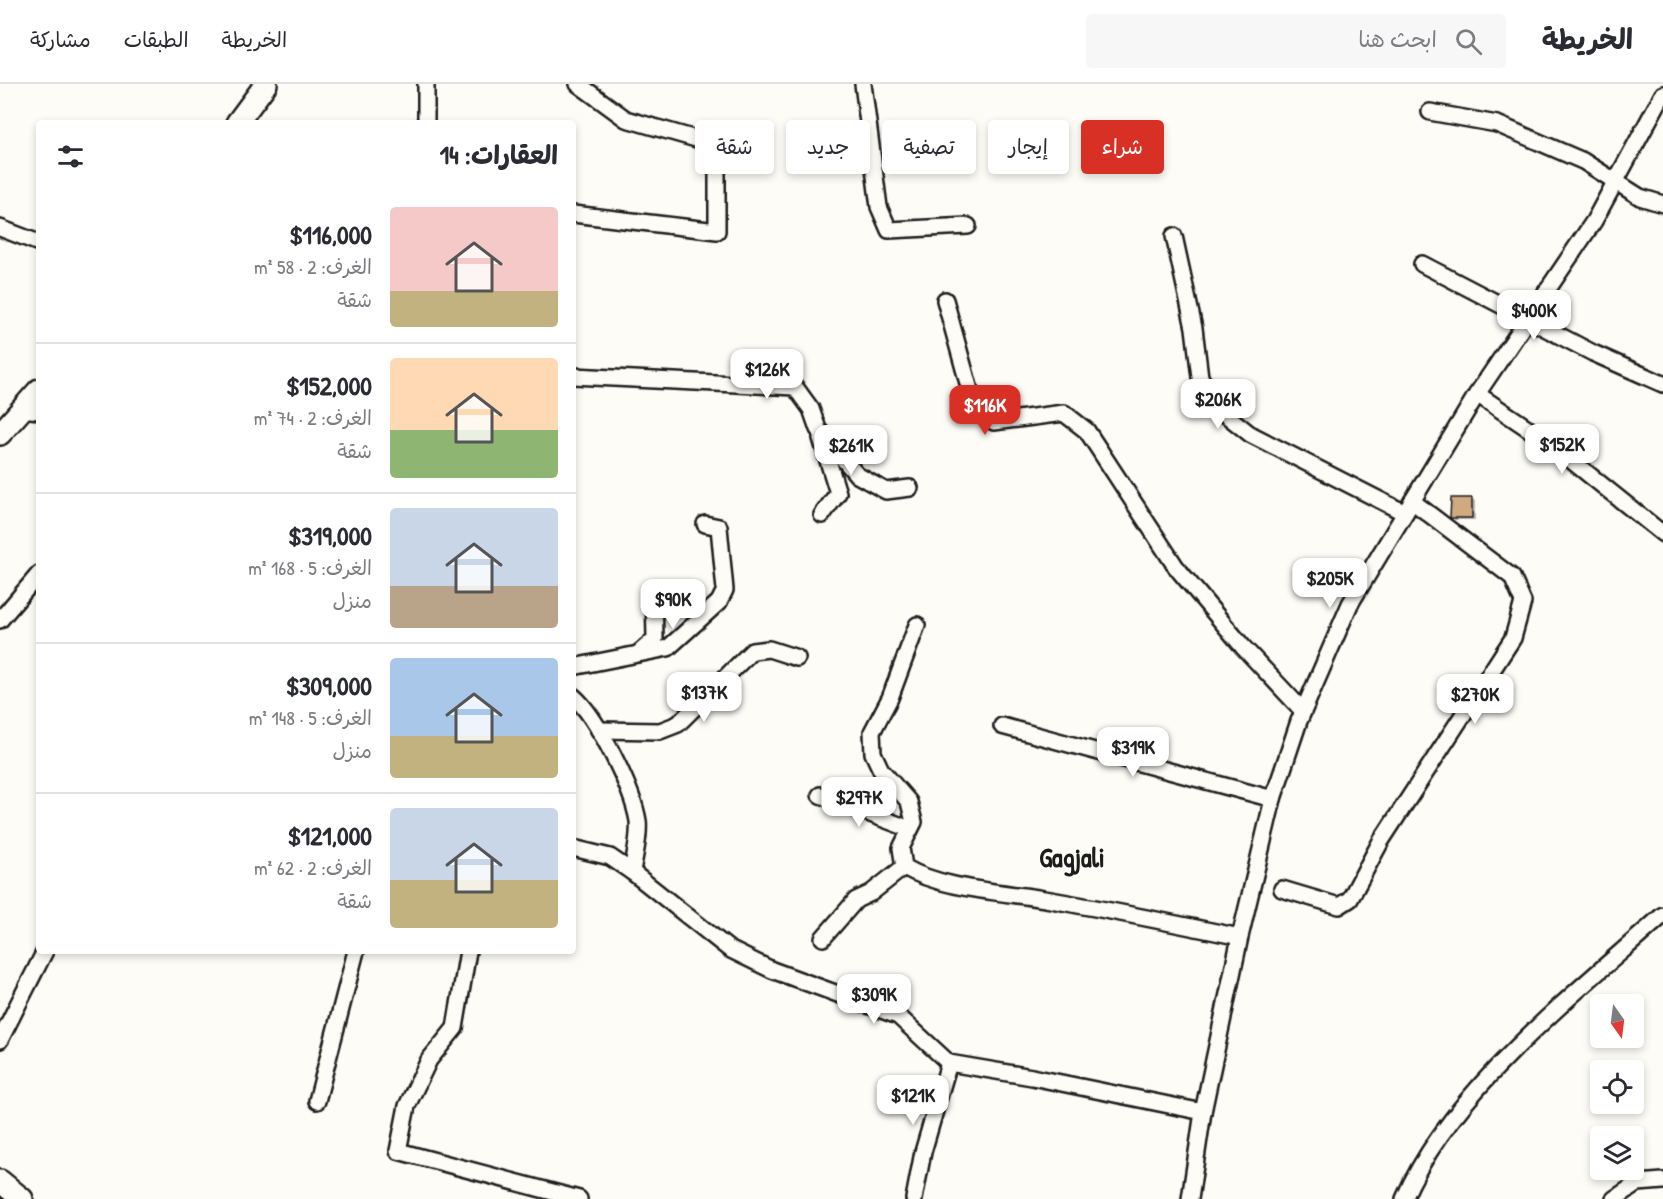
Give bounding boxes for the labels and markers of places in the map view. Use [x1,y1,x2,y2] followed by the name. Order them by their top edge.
[1492,290,1576,341] pin: $400K
[725,349,809,400] pin: $126K
[1176,379,1260,430] pin: $206K
[943,385,1027,436] pin: $116K
[1520,424,1604,475] pin: $152K
[809,425,893,476] pin: $261K
[1288,558,1372,609] pin: $205K
[637,579,709,630] pin: $90K
[662,672,746,723] pin: $137K
[1433,674,1517,725] pin: $270K
[1091,727,1175,778] pin: $319K
[817,777,901,828] pin: $297K
[832,974,916,1025] pin: $309K
[871,1075,955,1126] pin: $121K

